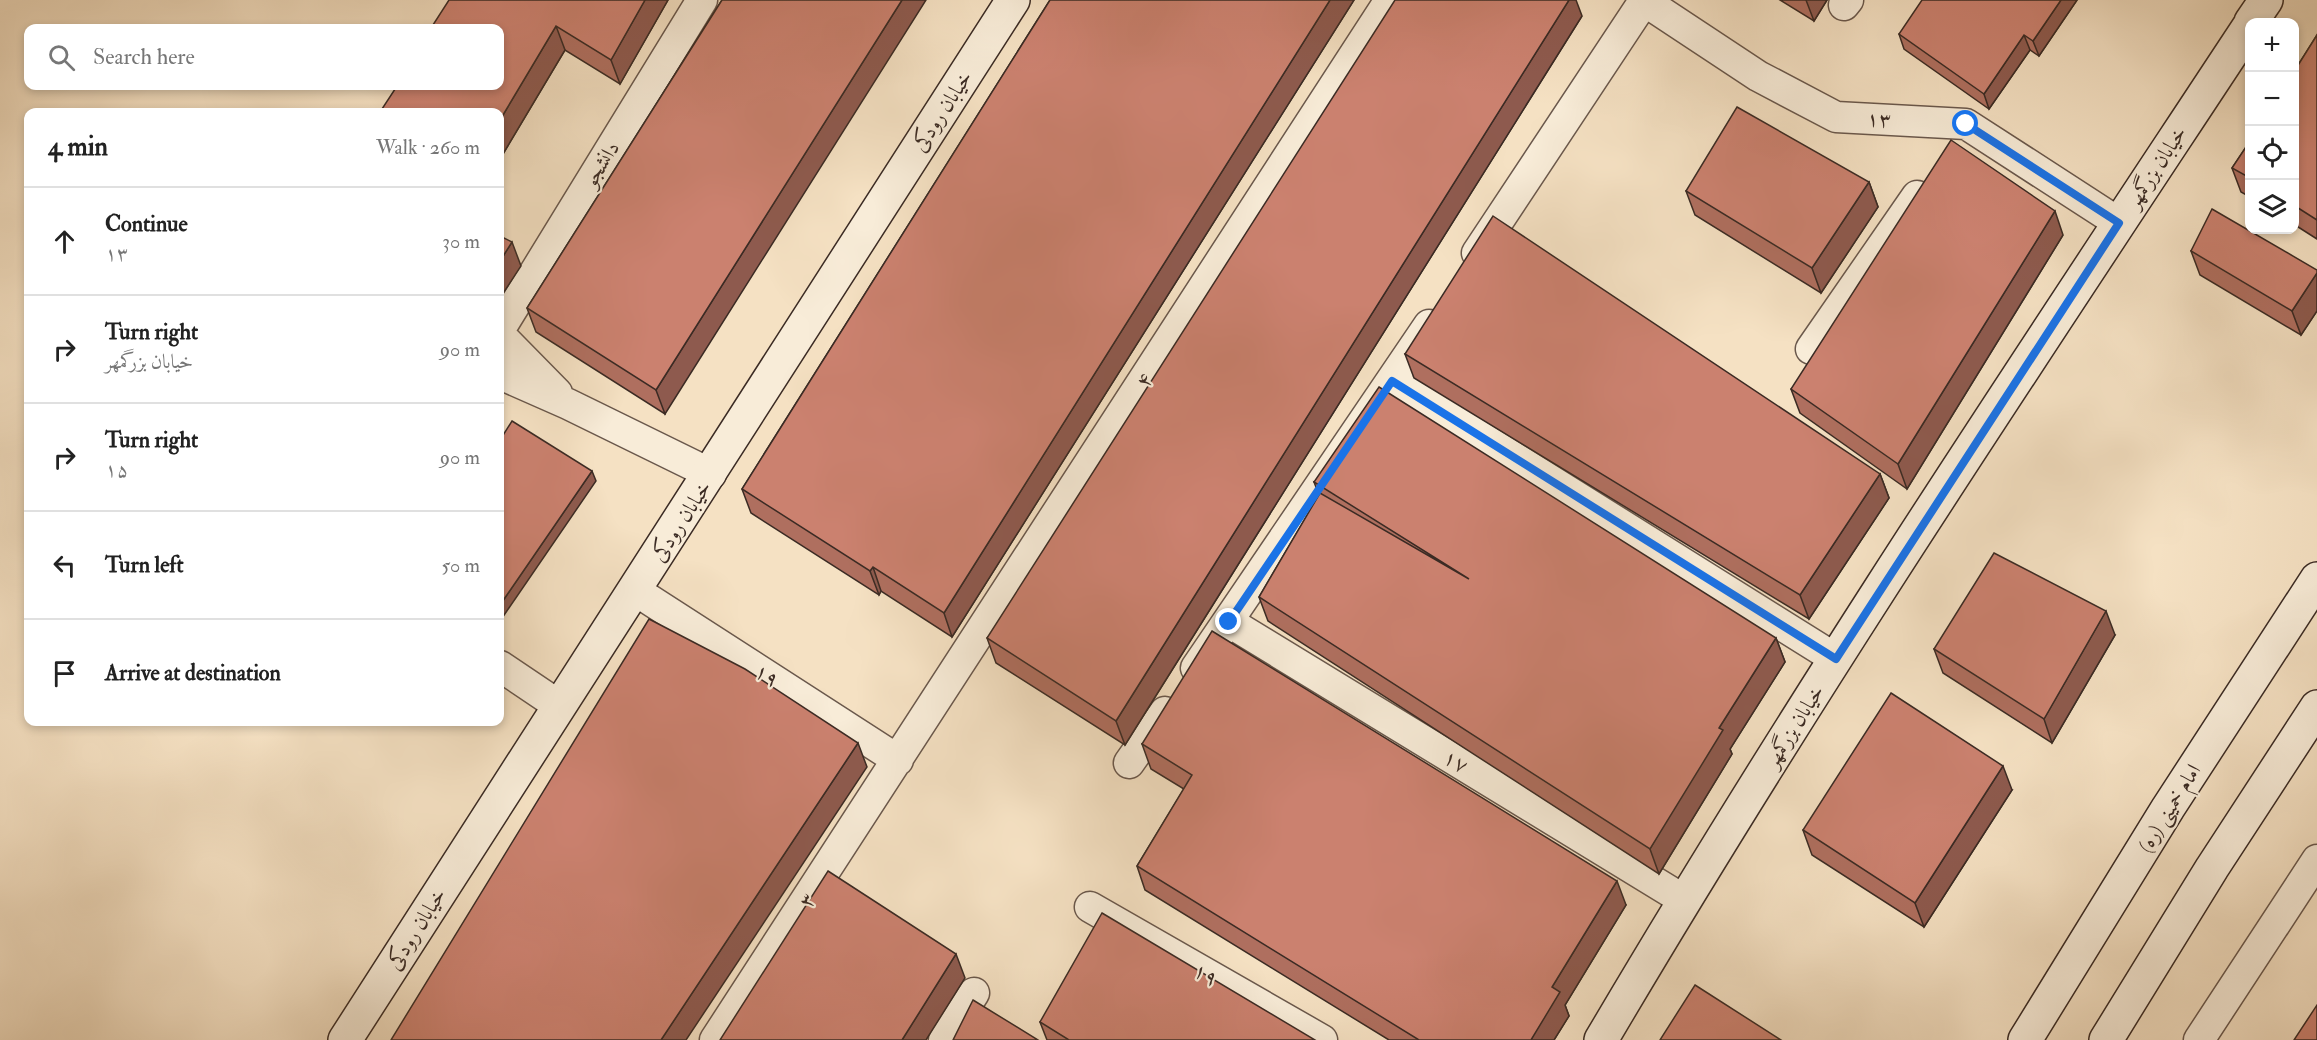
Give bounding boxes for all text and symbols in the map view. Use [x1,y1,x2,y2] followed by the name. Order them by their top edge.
[2245,18,2299,234] map controls
[2245,18,2299,72] button: +
[24,24,504,90] search box
[45,41,78,74] icon: search
[93,43,195,71] text: Search here
[906,65,979,157] street label: خیابان رودکی
[2245,72,2299,126] button: −
[1866,105,1892,134] street label: ۱۳
[1952,110,1978,136] route start
[2118,121,2193,215] street label: خیابان بزرگمهر
[2245,126,2299,180] button: locate
[48,131,108,163] text: 4 min
[376,135,480,160] text: Walk · 260 m
[576,136,626,194] street label: دانشجو
[2245,180,2299,234] button: layers
[105,210,188,238] text: Continue
[48,225,81,258] icon: ahead
[442,229,480,254] text: 30 m
[105,241,128,266] text: ۱۳
[105,318,198,346] text: Turn right
[48,333,81,366] icon: right
[440,337,480,362] text: 90 m
[105,349,193,374] text: خیابان بزرگمهر
[1130,368,1159,393] street label: ۴
[105,426,198,454] text: Turn right
[48,441,81,474] icon: right
[440,445,480,470] text: 90 m
[105,457,128,482] text: ۱۵
[645,475,718,567] street label: خیابان رودکی
[48,549,81,582] icon: left
[105,551,184,579] text: Turn left
[441,553,480,578] text: 50 m
[1215,608,1241,634] route end
[48,657,81,690] icon: arrive
[749,657,784,693] street label: ۱۹
[105,659,281,687] text: Arrive at destination
[1757,679,1830,774] street label: خیابان بزرگمهر
[1438,744,1473,779] street label: ۱۷
[2132,759,2211,860] street label: امام خمینی (ره)
[381,883,452,975] street label: خیابان رودکی
[793,888,822,913] street label: ۳
[1188,957,1223,992] street label: ۱۹

